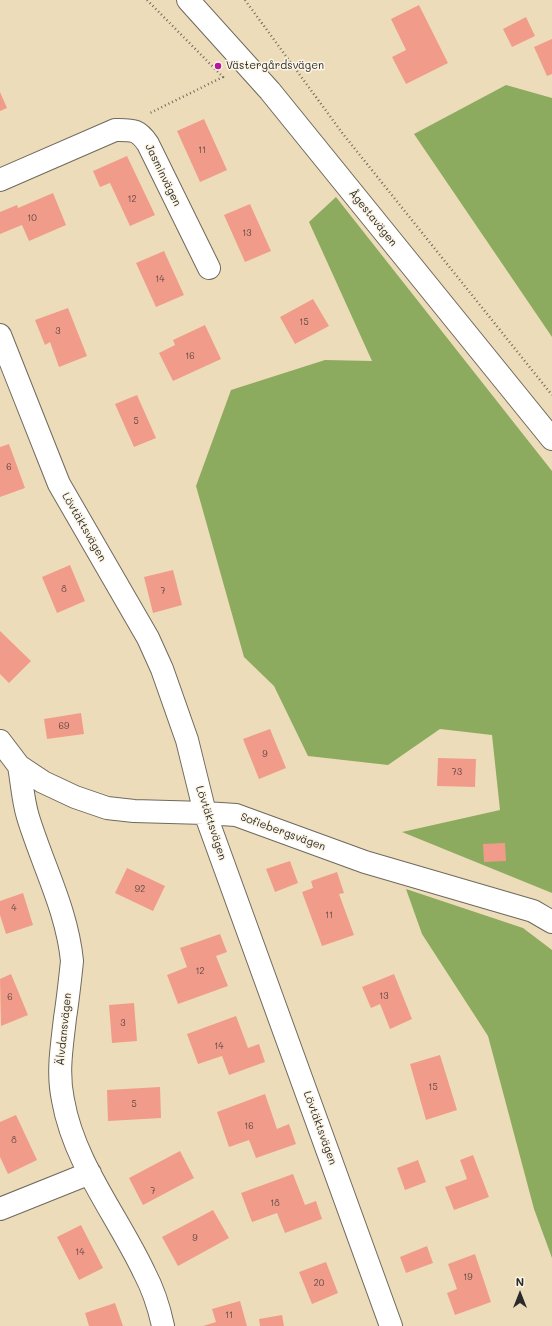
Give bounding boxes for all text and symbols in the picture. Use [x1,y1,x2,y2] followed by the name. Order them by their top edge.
[226,59,324,73] place label: Västergårdsvägen
[213,61,223,71] marker: Västergårdsvägen
[142,142,184,208] street label: Jasminvägen
[198,145,206,155] house number: 11
[346,187,400,249] street label: Ågestavägen
[127,194,137,204] house number: 12
[27,213,37,223] house number: 10
[242,228,252,238] house number: 13
[155,274,165,284] house number: 14
[299,317,309,327] house number: 15
[55,326,61,336] house number: 3
[185,351,195,361] house number: 16
[133,416,139,426] house number: 5
[6,462,12,472] house number: 6
[59,490,109,564] street label: Lövtäktsvägen
[61,584,67,594] house number: 8
[160,586,166,596] house number: 7
[59,721,69,731] house number: 69
[262,749,268,759] house number: 9
[452,767,462,777] house number: 73
[193,784,229,862] street label: Lövtäktsvägen
[239,810,327,854] street label: Sofiebergsvägen
[135,884,145,894] house number: 92
[11,903,17,913] house number: 4
[325,910,333,920] house number: 11
[195,966,205,976] house number: 12
[379,991,389,1001] house number: 13
[7,992,13,1002] house number: 6
[54,992,74,1066] street label: Älvdansvägen
[120,1018,126,1028] house number: 3
[214,1041,224,1051] house number: 14
[428,1082,438,1092] house number: 15
[301,1089,339,1167] street label: Lövtäktsvägen
[131,1099,137,1109] house number: 5
[244,1121,254,1131] house number: 16
[11,1135,17,1145] house number: 8
[150,1186,156,1196] house number: 7
[270,1198,280,1208] house number: 18
[192,1233,198,1243] house number: 9
[75,1247,85,1257] house number: 14
[463,1272,473,1282] house number: 19
[500,1274,540,1314] north arrow
[516,1274,524,1289] text: N
[314,1278,324,1288] house number: 20
[225,1310,233,1320] house number: 11

